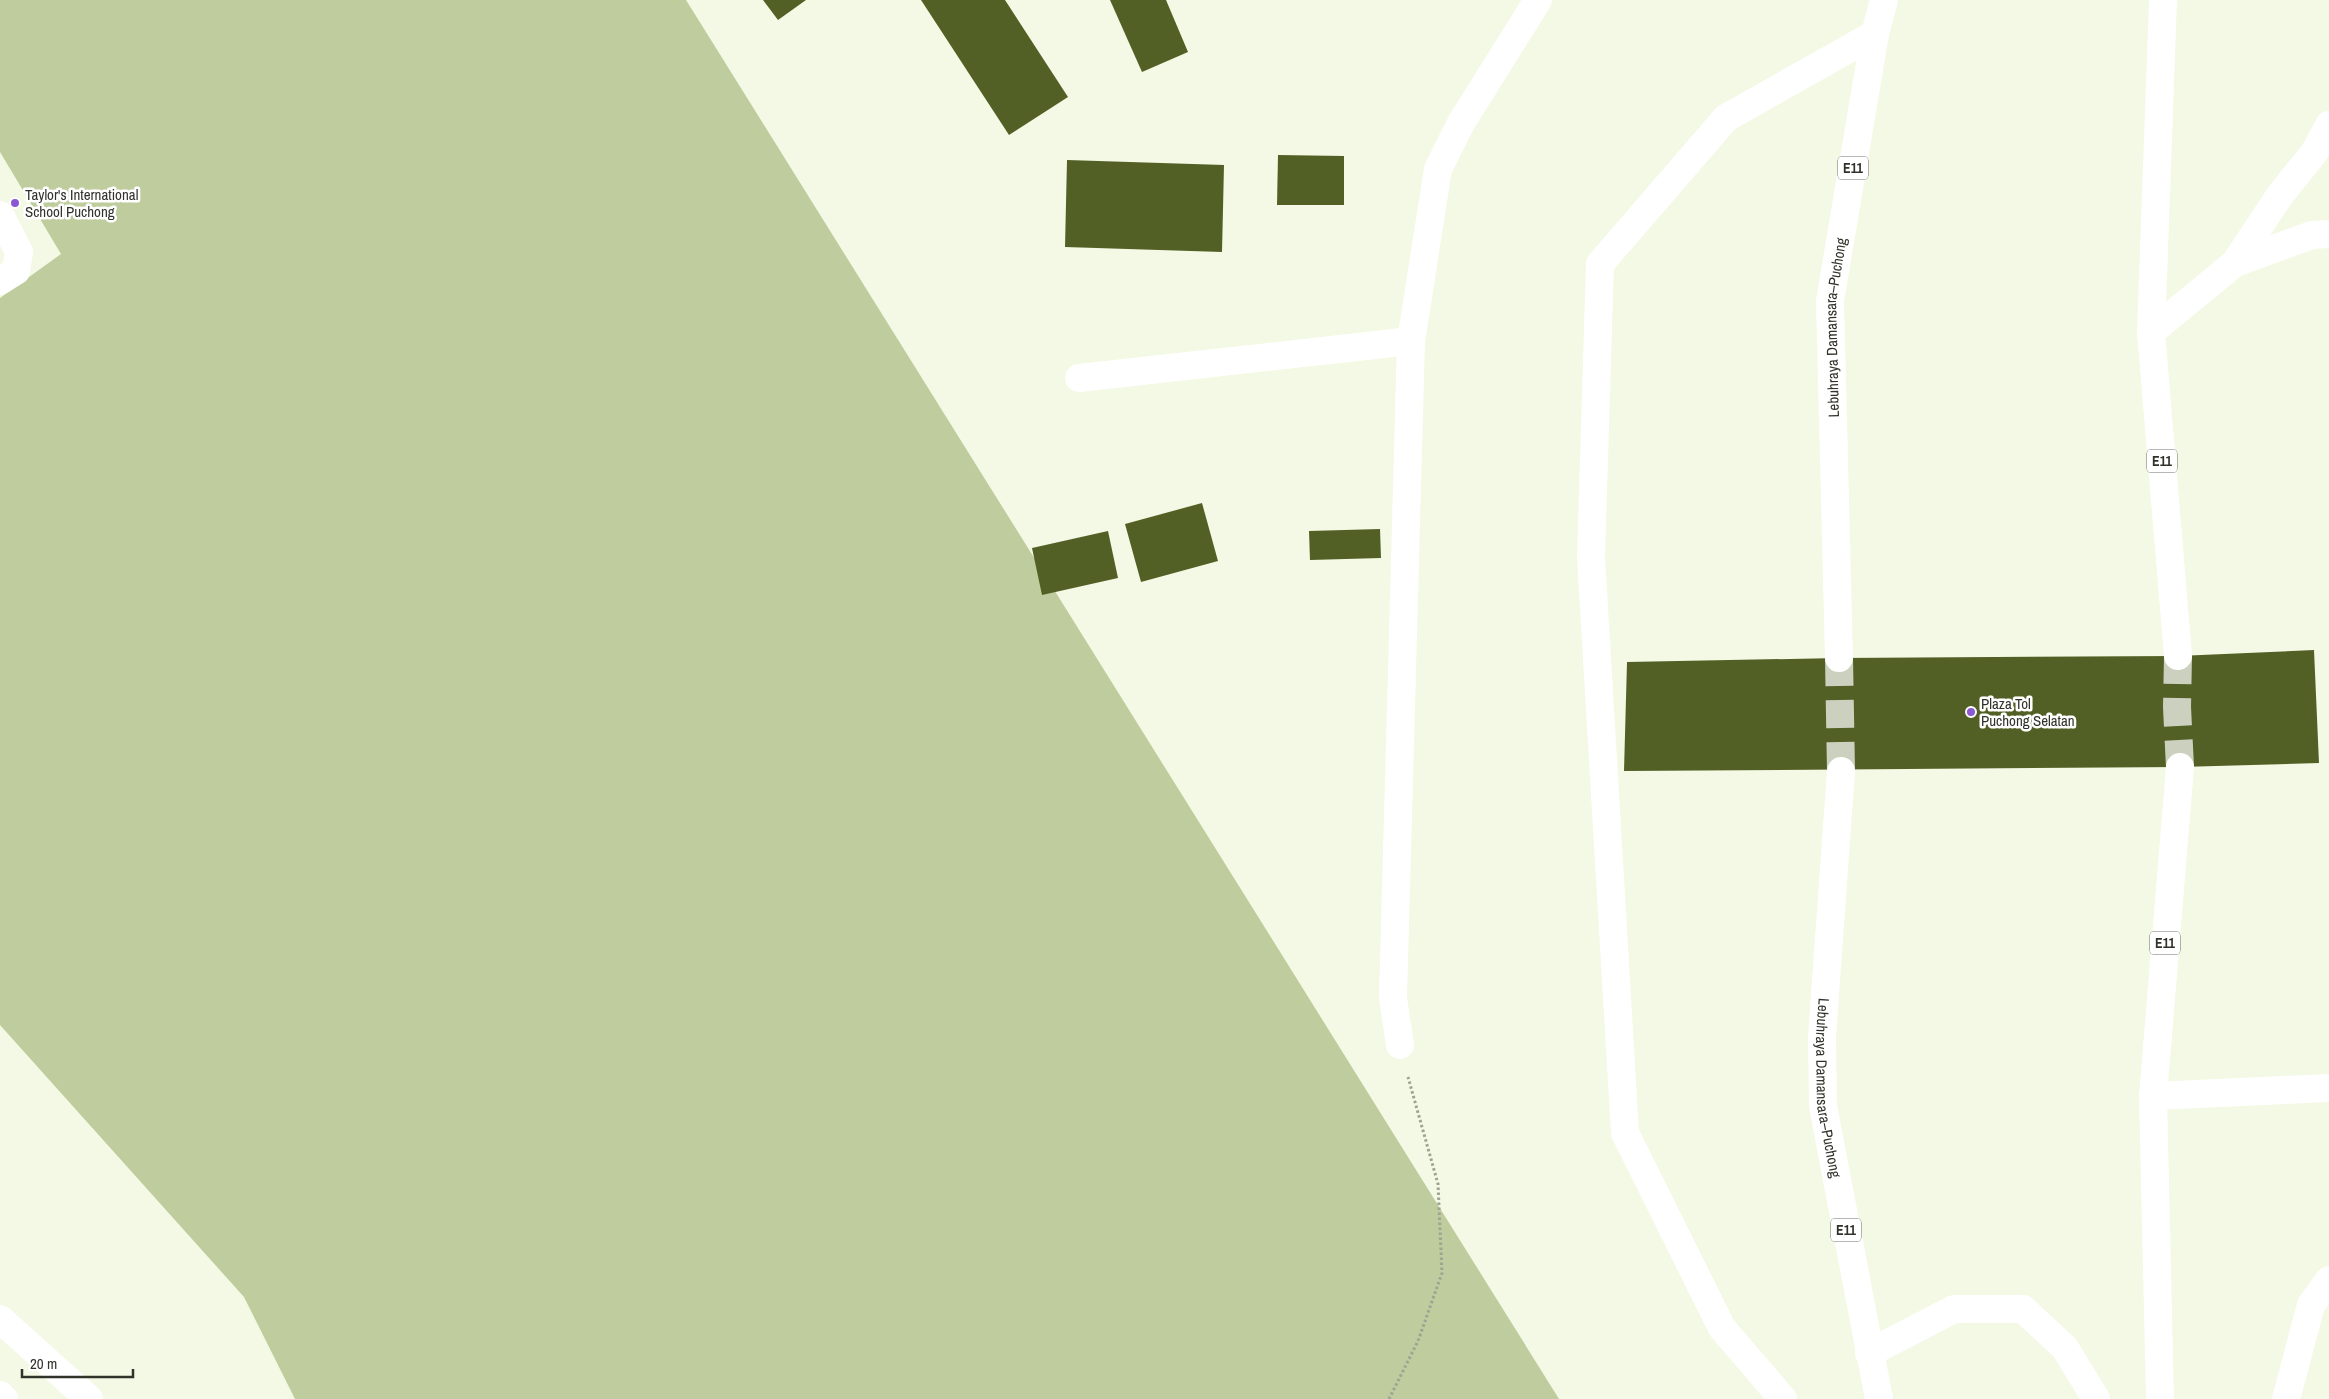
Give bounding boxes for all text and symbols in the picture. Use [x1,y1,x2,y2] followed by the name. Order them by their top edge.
[1838,156,1868,180] road number: E11
[25,184,138,222] place label: Taylor's International School Puchong
[9,197,21,209] marker: Taylor's International School Puchong
[1819,236,1851,418] street label: Lebuhraya Damansara–Puchong
[2147,450,2177,472] road number: E11
[1981,693,2075,731] place label: Plaza Tol Puchong Selatan
[1965,706,1977,718] marker: Plaza Tol Puchong Selatan
[2150,931,2180,954] road number: E11
[1811,997,1847,1179] street label: Lebuhraya Damansara–Puchong
[1831,1218,1861,1242] road number: E11
[22,1346,134,1378] scale bar
[30,1353,57,1374] text: 20 m

